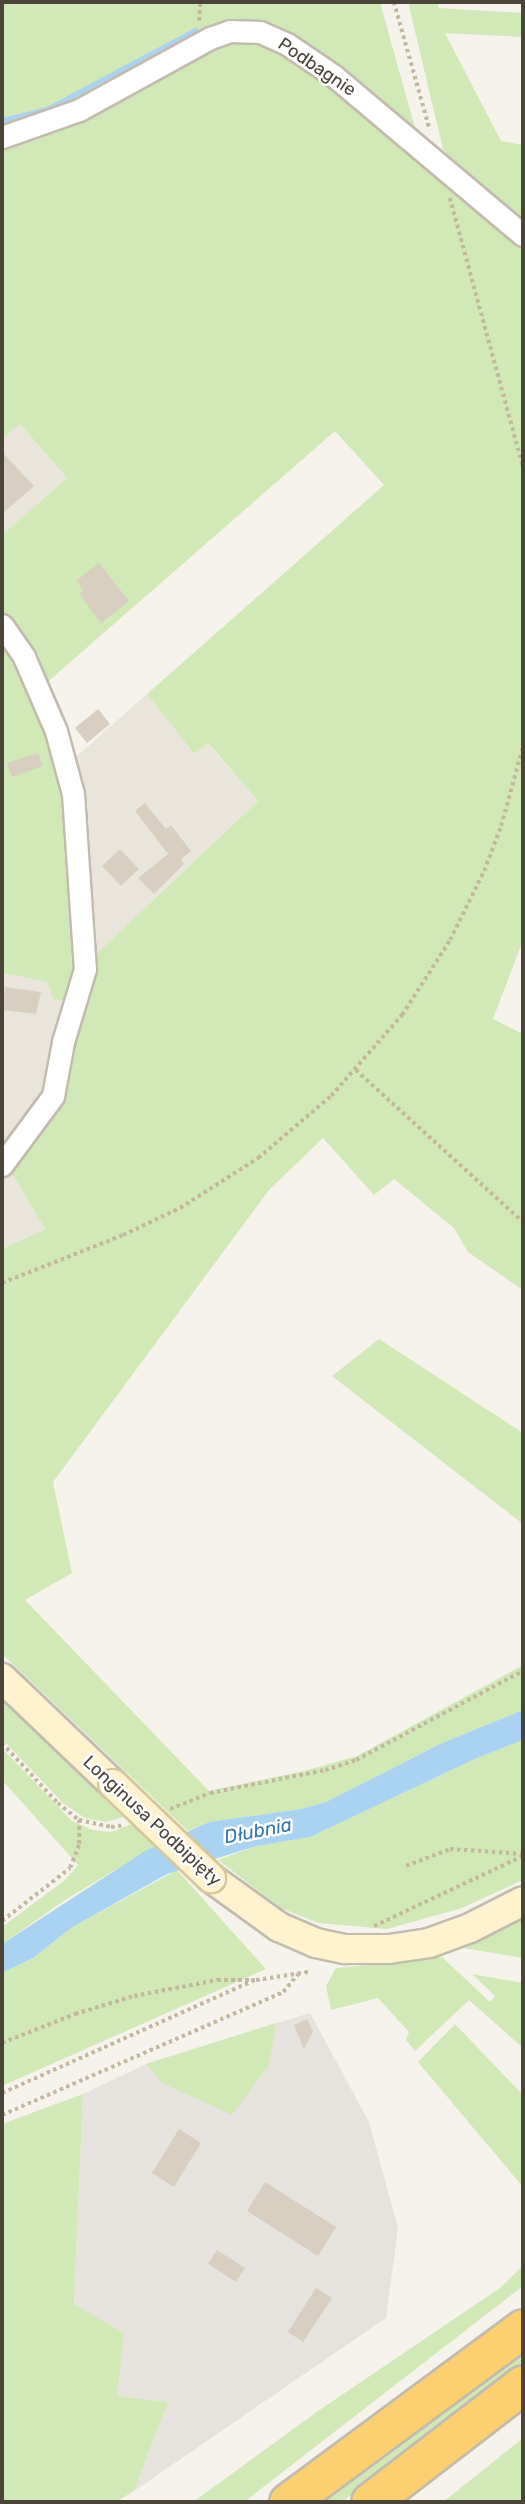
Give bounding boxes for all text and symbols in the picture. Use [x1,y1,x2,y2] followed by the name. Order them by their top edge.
[274,33,360,101] street label: Podbagnie
[78,1751,226,1891] street label: Longinusa Podbipięty
[222,1813,294,1849] water label: Dłubnia

